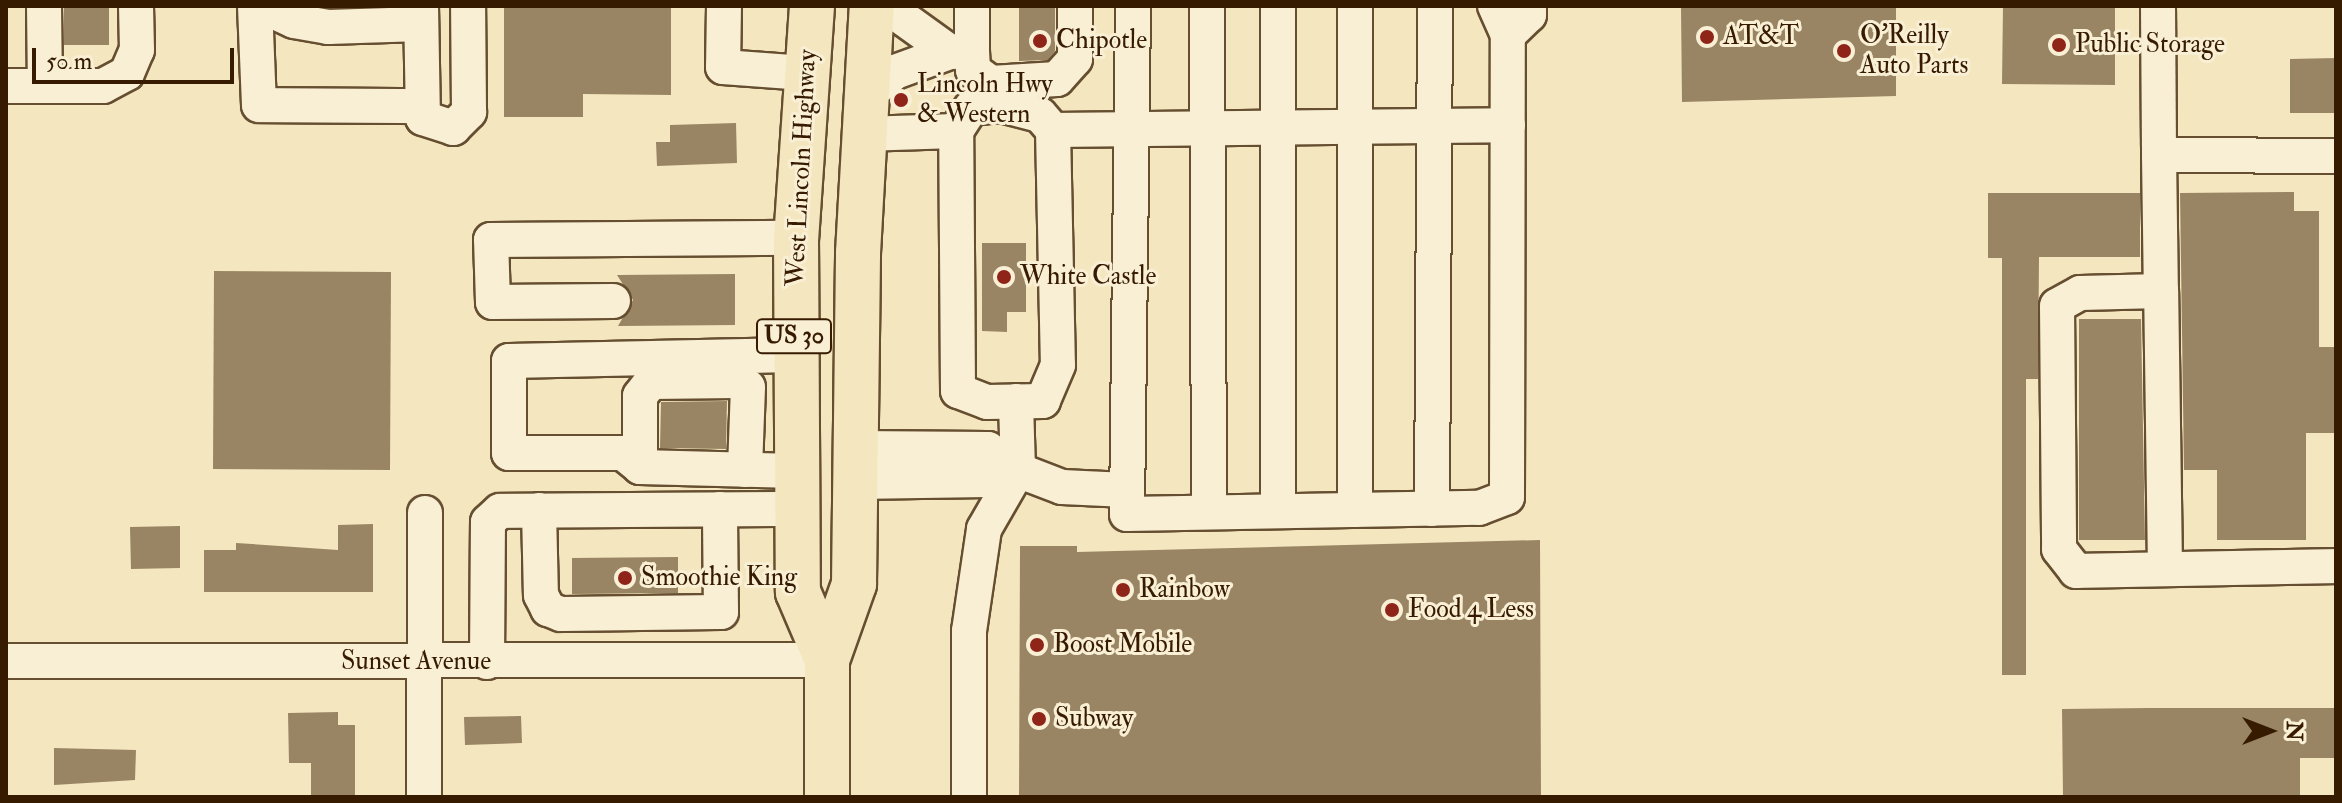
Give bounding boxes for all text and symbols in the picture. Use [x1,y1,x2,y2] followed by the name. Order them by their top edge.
[1860,20,1968,82] place label: O'Reilly Auto Parts
[1723,21,1799,53] place label: AT&T
[1056,25,1147,57] place label: Chipotle
[1698,28,1716,46] marker: AT&T
[2075,29,2225,61] place label: Public Storage
[36,32,238,82] scale bar
[1031,32,1049,50] marker: Chipotle
[2050,36,2068,54] marker: Public Storage
[1835,42,1853,60] marker: O'Reilly Auto Parts
[46,46,92,77] text: 50 m
[780,49,824,287] street label: West Lincoln Highway
[917,69,1053,130] place label: Lincoln Hwy & Western
[892,91,910,109] marker: Lincoln Hwy & Western
[1020,261,1156,293] place label: White Castle
[995,268,1013,286] marker: White Castle
[754,316,834,356] road number: US 30
[641,562,797,594] place label: Smoothie King
[616,569,634,587] marker: Smoothie King
[1139,574,1230,606] place label: Rainbow
[1114,581,1132,599] marker: Rainbow
[1408,594,1534,626] place label: Food 4 Less
[1383,601,1401,619] marker: Food 4 Less
[1053,629,1192,661] place label: Boost Mobile
[1028,636,1046,654] marker: Boost Mobile
[341,646,491,678] street label: Sunset Avenue
[2230,691,2310,771] north arrow
[1055,703,1133,735] place label: Subway
[1030,710,1048,728] marker: Subway
[2280,721,2308,741] text: N

